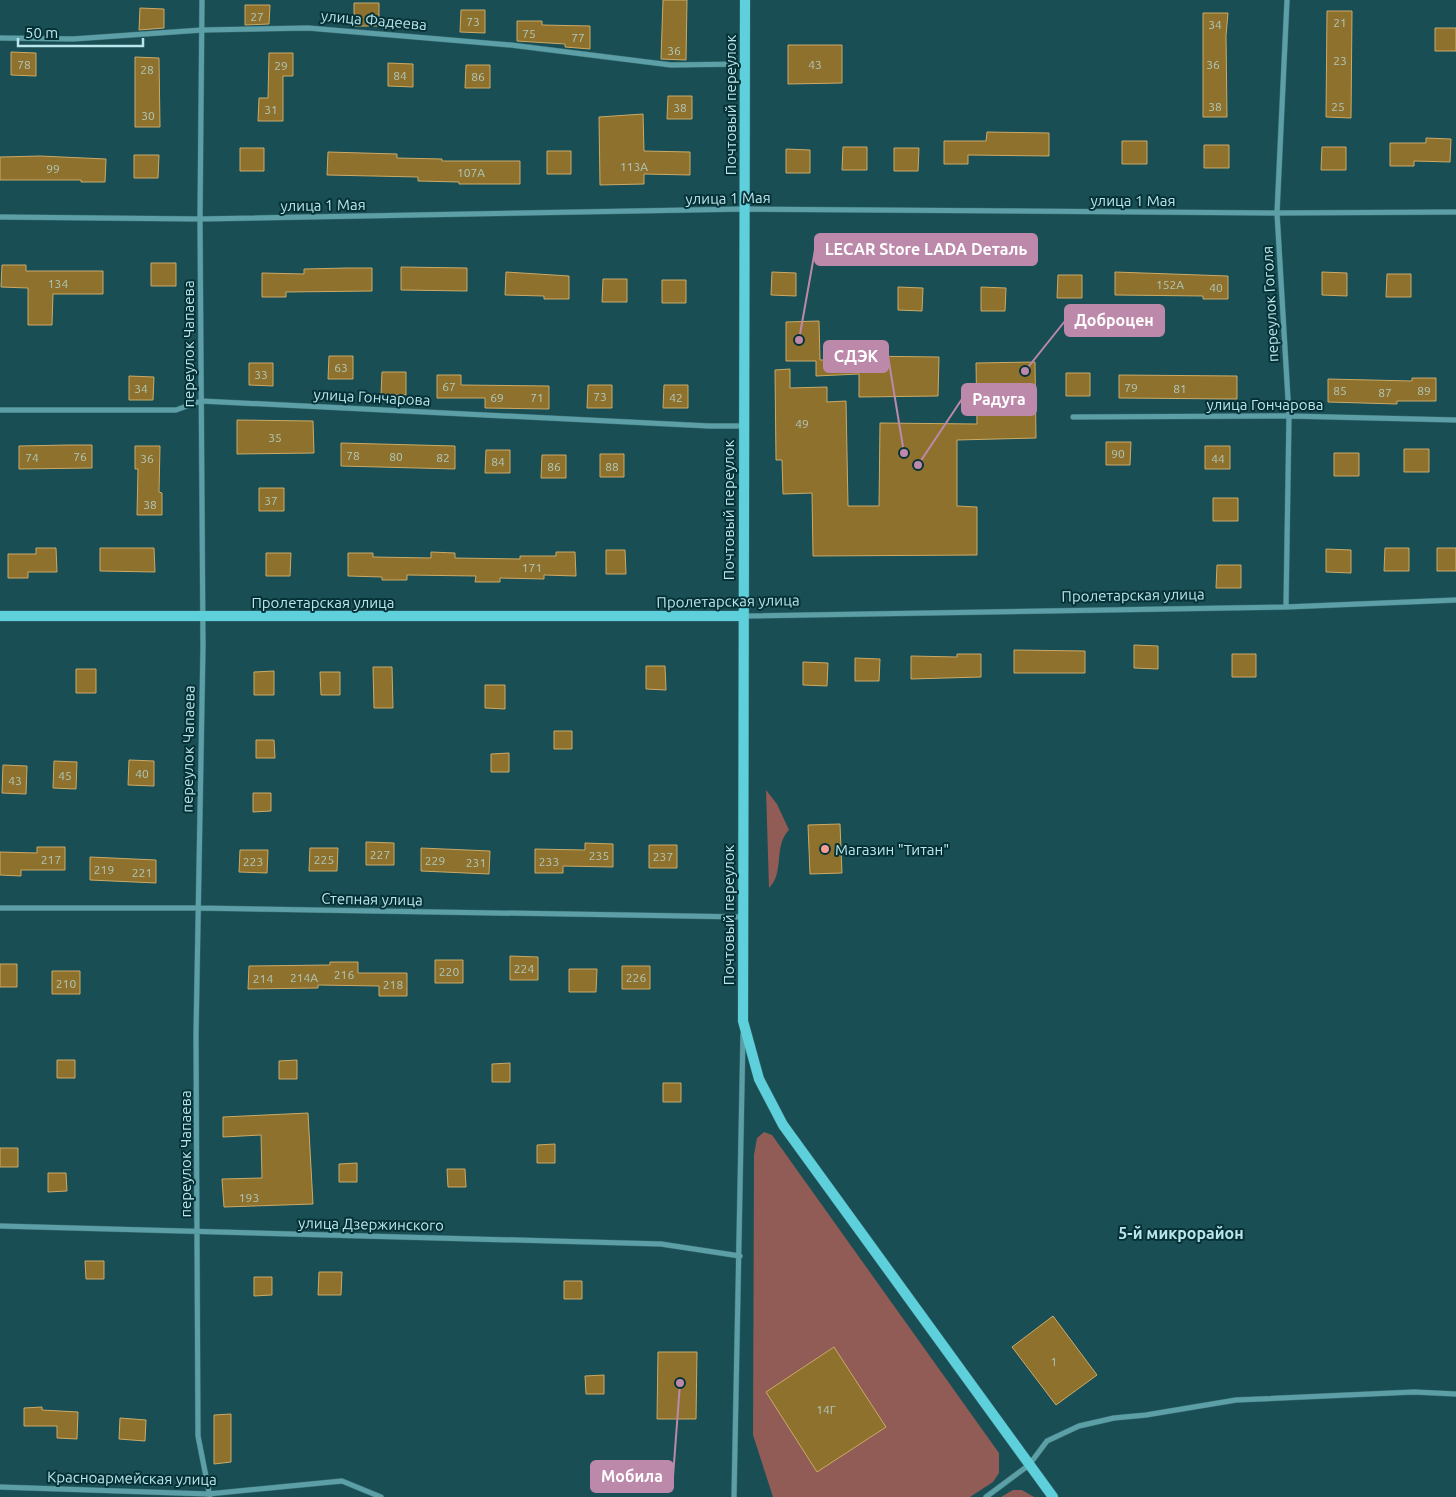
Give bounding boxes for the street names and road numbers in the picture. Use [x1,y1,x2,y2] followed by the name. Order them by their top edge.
[320,7,428,33] street label: улица Фадеева
[722,35,739,175] street label: Почтовый переулок
[685,189,771,207] street label: улица 1 Мая
[1090,192,1176,209] street label: улица 1 Мая
[280,196,366,214] street label: улица 1 Мая
[1258,246,1282,362] street label: переулок Гоголя
[180,280,197,408] street label: переулок Чапаева
[313,385,431,409] street label: улица Гончарова
[1206,396,1324,413] street label: улица Гончарова
[720,440,737,580] street label: Почтовый переулок
[1061,585,1205,605] street label: Пролетарская улица
[656,591,800,611] street label: Пролетарская улица
[251,594,395,611] street label: Пролетарская улица
[178,685,198,813] street label: переулок Чапаева
[720,845,737,985] street label: Почтовый переулок
[321,890,423,908] street label: Степная улица
[177,1090,194,1218] street label: переулок Чапаева
[298,1214,444,1234] street label: улица Дзержинского
[47,1468,217,1488] street label: Красноармейская улица

